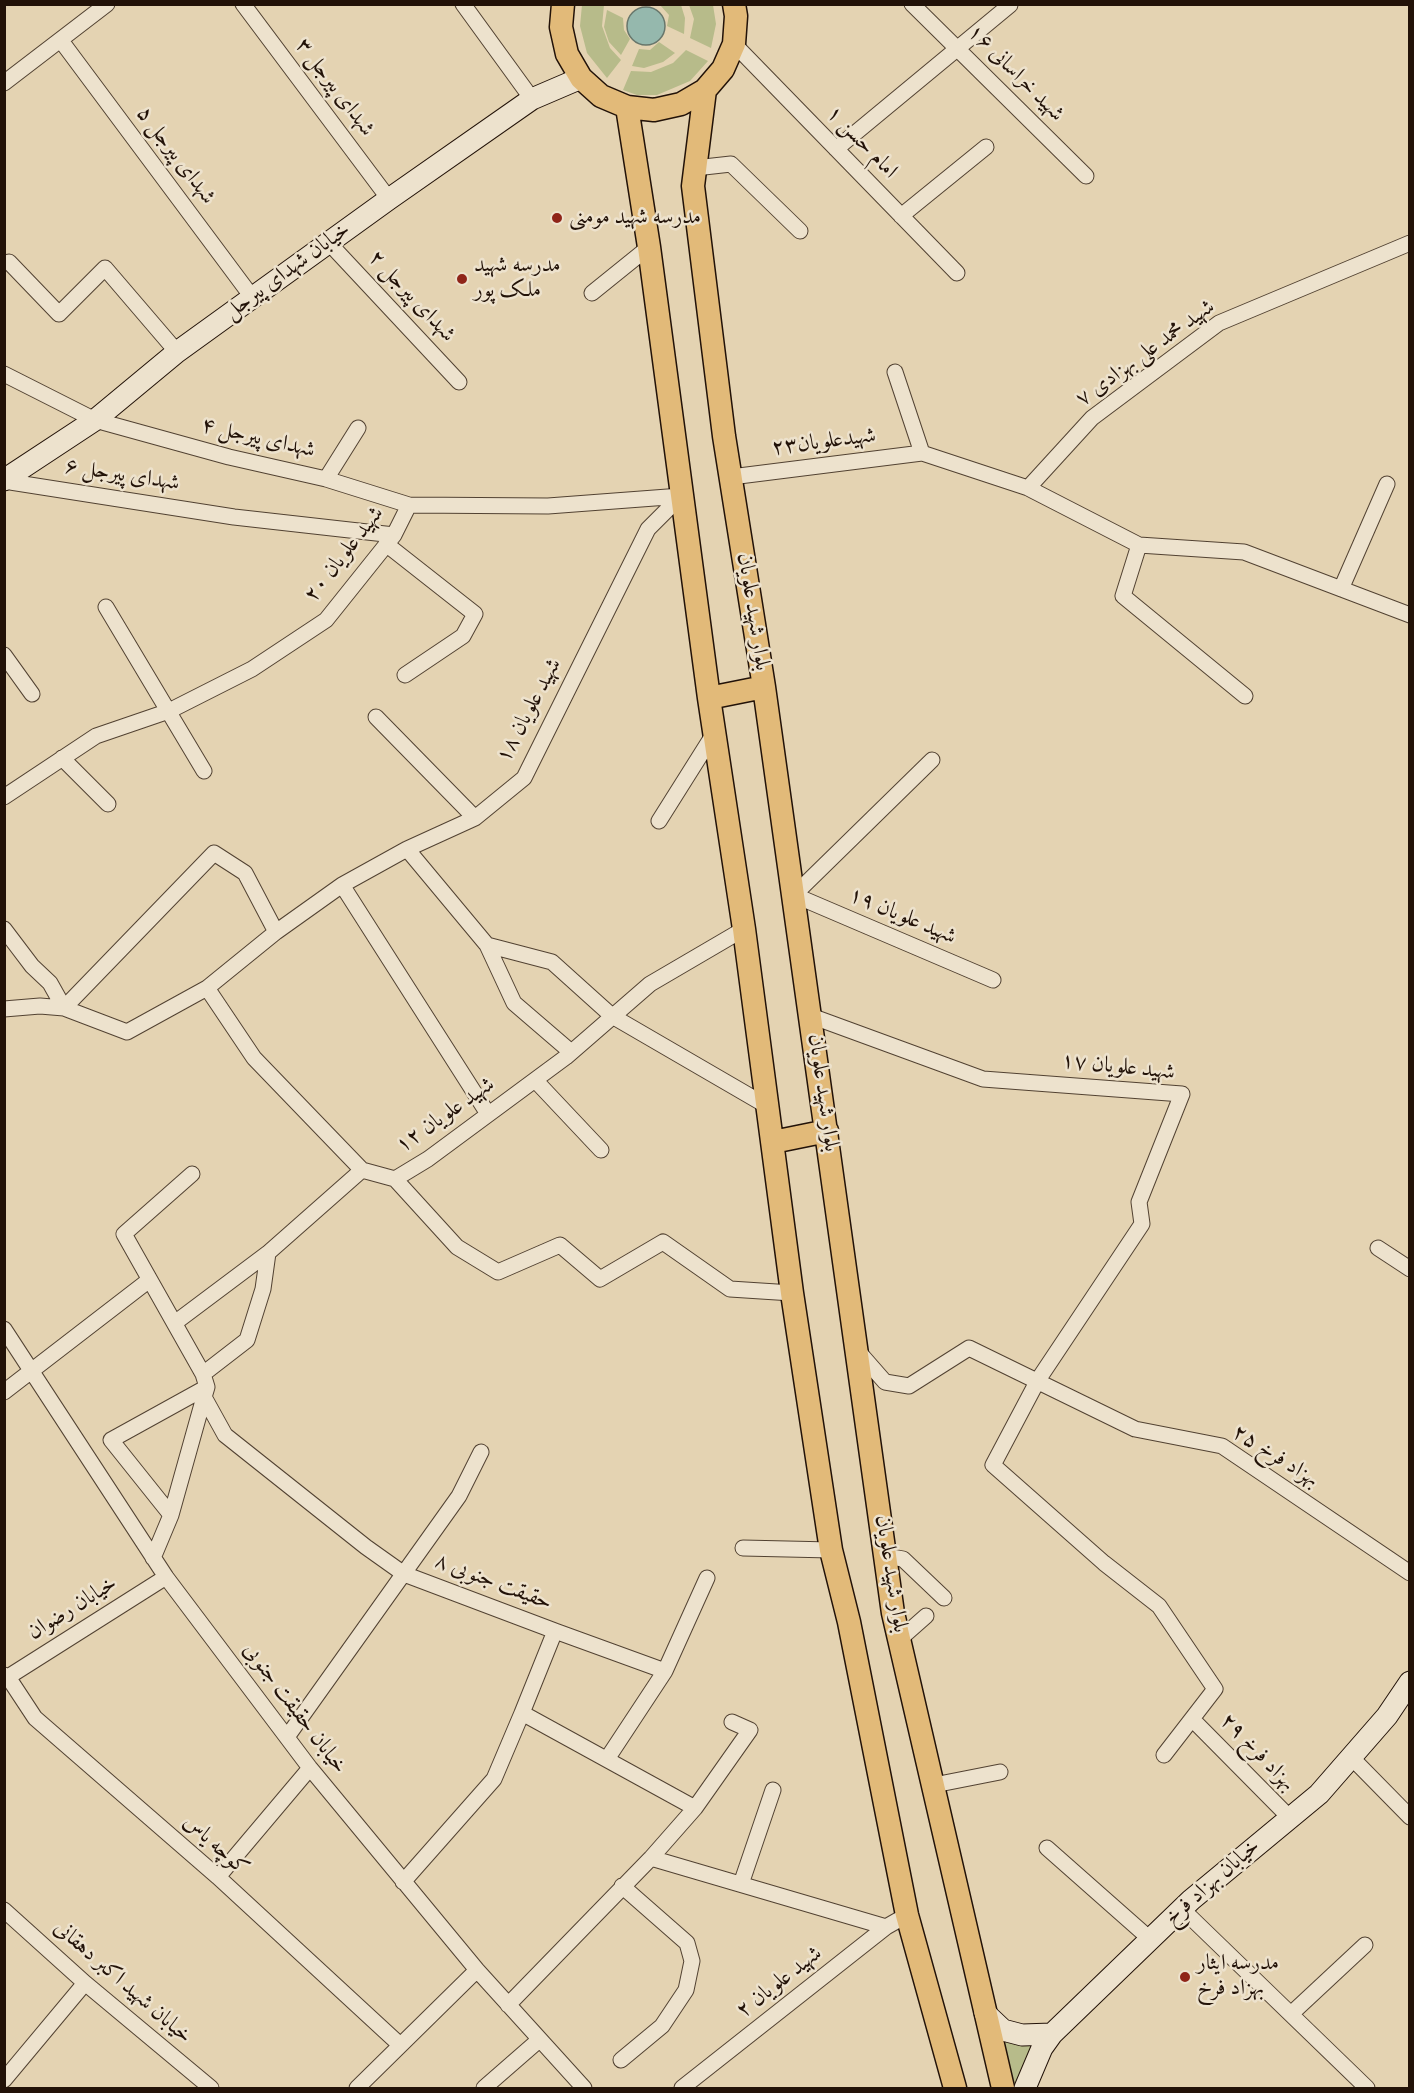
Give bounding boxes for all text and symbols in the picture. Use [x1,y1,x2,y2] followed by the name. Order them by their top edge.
[961,20,1069,128] street label: شهید خراسانی ۱۶
[289,34,379,142] street label: شهدای پیرجل ۳
[820,101,902,185] street label: امام حسن ۱
[130,102,220,210] street label: شهدای پیرجل ۵
[569,205,701,231] place label: مدرسه شهید مومنی
[550,211,564,225] marker: مدرسه شهید مومنی
[220,217,356,327] street label: خیابان شهدای پیرجل
[362,246,460,348] street label: شهدای پیرجل ۲
[474,253,561,304] place label: مدرسه شهید ملک پور
[455,272,469,286] marker: مدرسه شهید ملک پور
[1071,295,1221,413] street label: شهید محمد علی بهزادی ۷
[199,413,317,465] street label: شهدای پیرجل ۴
[770,424,878,462] street label: شهیدعلویان۲۳
[63,454,181,498] street label: شهدای پیرجل ۶
[299,502,391,608] street label: شهید علویان ۲۰
[730,551,774,673] street label: بلوار شهید علویان
[492,654,568,768] street label: شهید علویان ۱۸
[844,883,960,951] street label: شهید علویان ۱۹
[801,1032,843,1154] street label: بلوار شهید علویان
[1060,1049,1176,1087] street label: شهید علویان ۱۷
[392,1072,500,1160] street label: شهید علویان ۱۲
[1227,1420,1323,1494] street label: بهزاد فرخ ۲۵
[868,1513,912,1635] street label: بلوار شهید علویان
[431,1549,555,1617] street label: حقیقت جنوبی ۸
[23,1571,123,1647] street label: خیابان رضوان
[236,1638,352,1780] street label: خیابان حقیقت جنوبی
[1214,1709,1300,1797] street label: بهزاد فرخ ۲۹
[177,1810,253,1882] street label: کوچه یاس
[1160,1834,1266,1932] street label: خیابان بهزاد فرخ
[47,1916,197,2050] street label: خیابان شهید اکبر دهقانی
[732,1941,828,2025] street label: شهید علویان ۲
[1197,1951,1279,2002] place label: مدرسه ایثار بهزاد فرخ
[1178,1970,1192,1984] marker: مدرسه ایثار بهزاد فرخ

